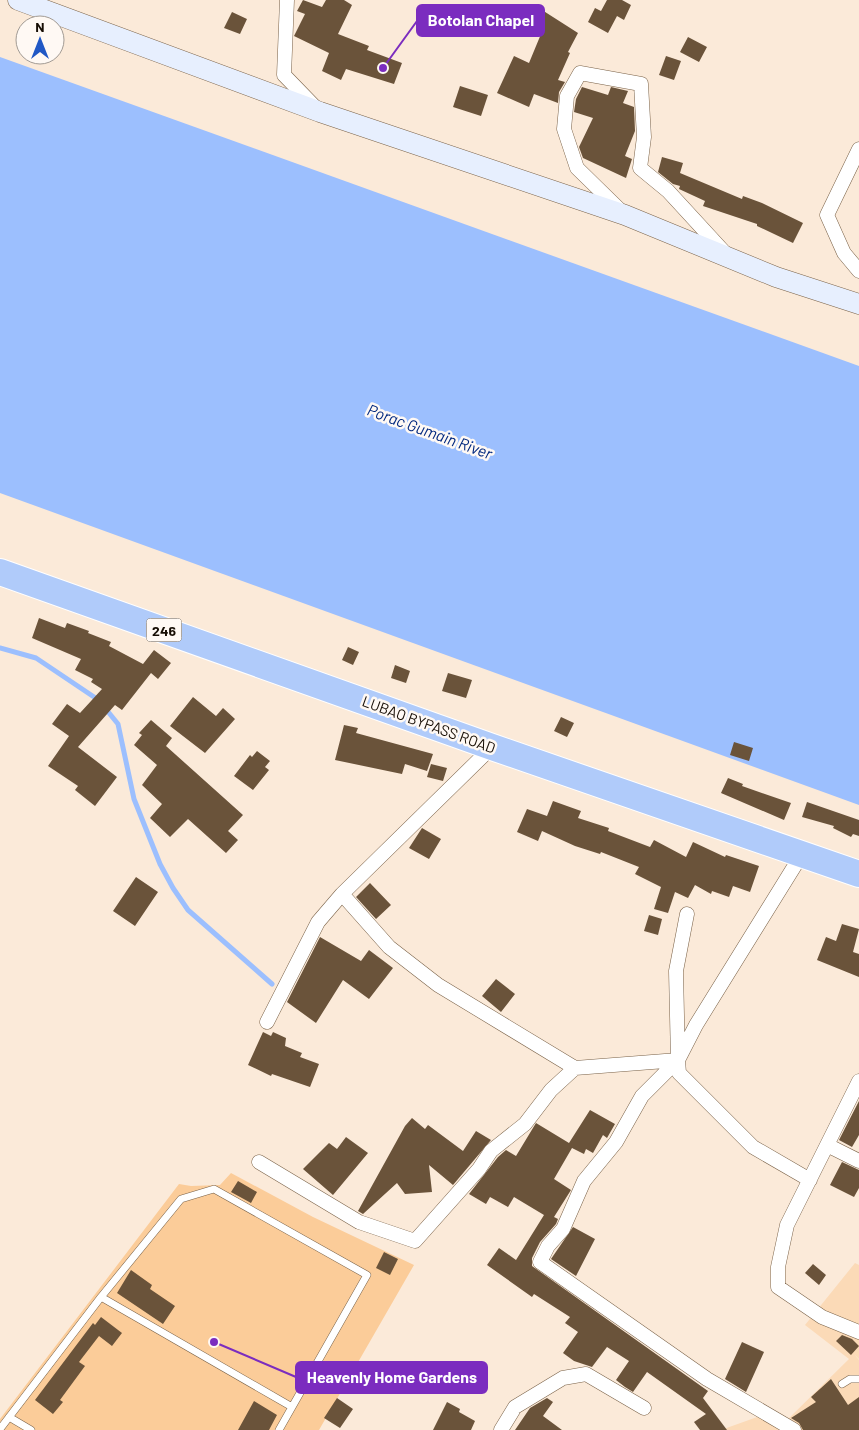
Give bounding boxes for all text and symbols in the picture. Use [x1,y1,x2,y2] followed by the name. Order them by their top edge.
[417,5,544,36] callout: Botolan Chapel
[428,10,534,29] text: Botolan Chapel
[15,15,65,65] north arrow
[35,18,45,35] text: N
[365,400,496,463] water label: Porac Gumain River
[146,618,182,642] road number: 246
[360,692,498,756] street label: LUBAO BYPASS ROAD
[296,1362,487,1393] callout: Heavenly Home Gardens
[307,1367,477,1386] text: Heavenly Home Gardens

